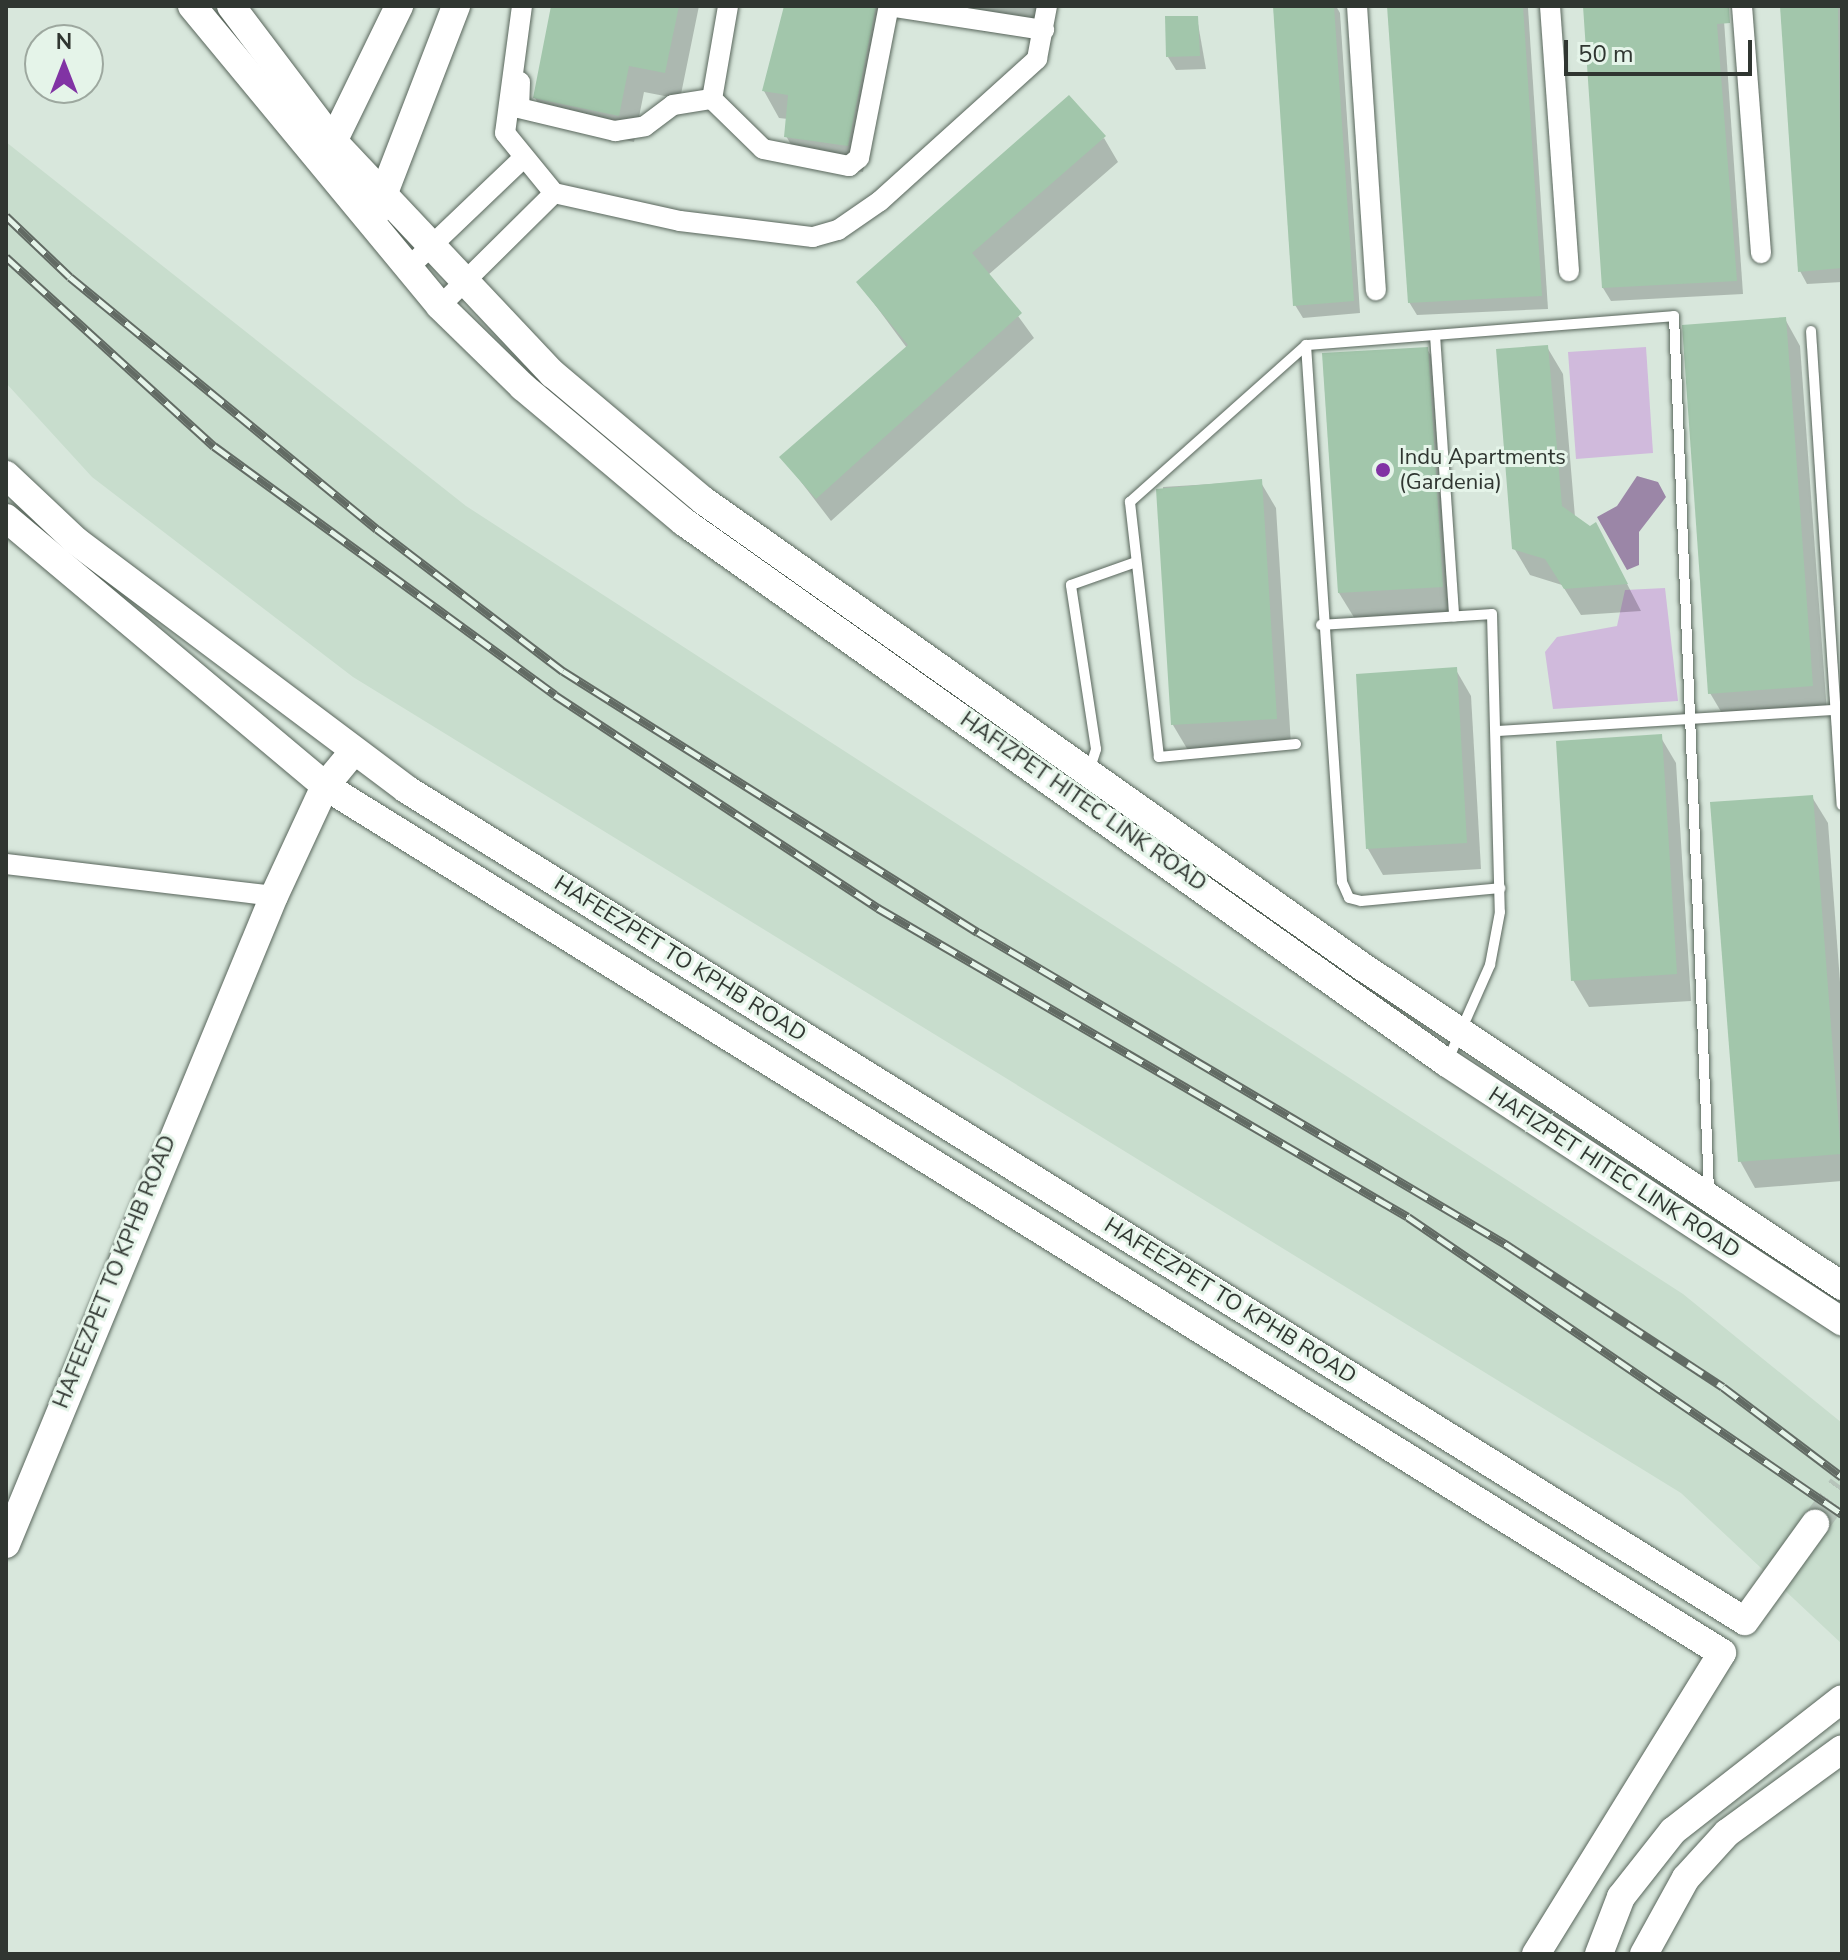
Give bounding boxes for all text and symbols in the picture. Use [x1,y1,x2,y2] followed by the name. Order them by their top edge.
[24,24,104,104] north arrow
[1568,24,1756,74] scale bar
[56,27,72,57] text: N
[1578,38,1634,70] text: 50 m
[1399,444,1566,496] place label: Indu Apartments (Gardenia)
[1374,461,1392,479] marker: Indu Apartments (Gardenia)
[955,707,1211,897] street label: HAFIZPET HITEC LINK ROAD
[549,870,811,1048] street label: HAFEEZPET TO KPHB ROAD
[1483,1082,1745,1264] street label: HAFIZPET HITEC LINK ROAD
[48,1132,182,1412] street label: HAFEEZPET TO KPHB ROAD
[1099,1212,1361,1390] street label: HAFEEZPET TO KPHB ROAD

